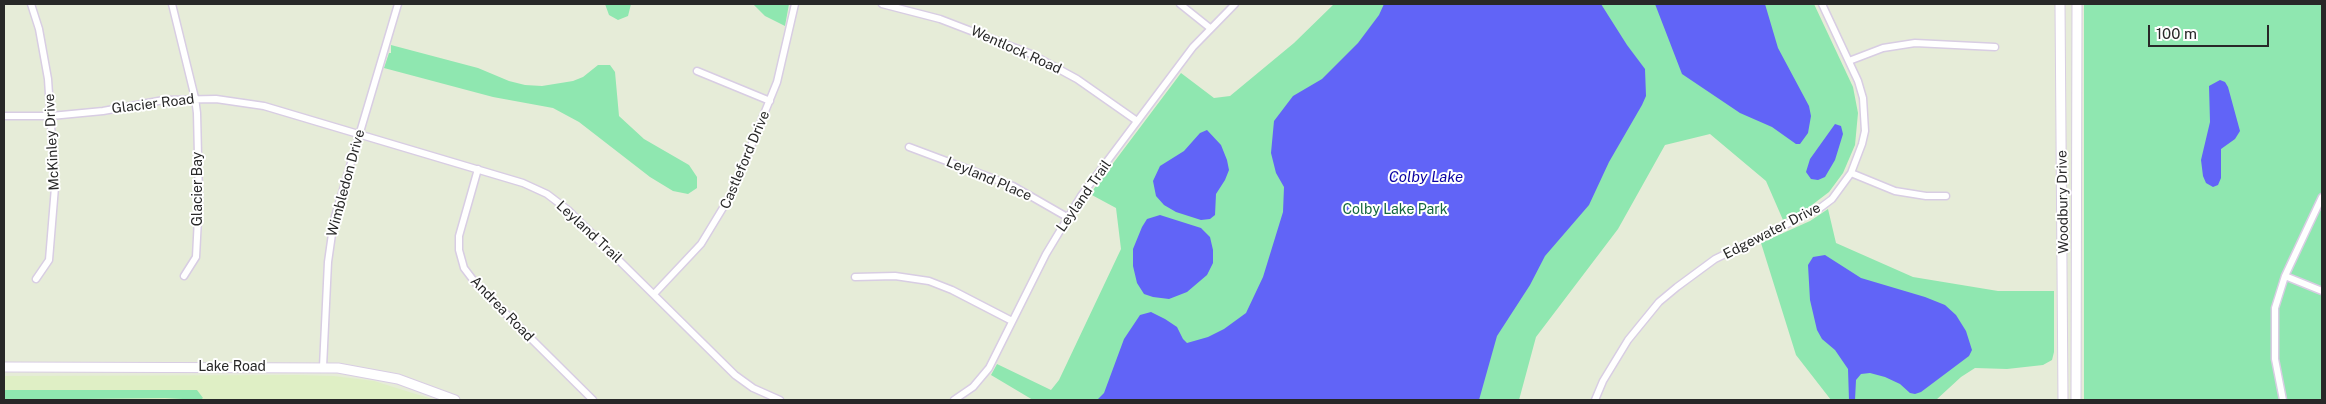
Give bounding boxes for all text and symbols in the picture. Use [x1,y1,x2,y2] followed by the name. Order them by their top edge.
[2151,15,2272,47] scale bar
[968,22,1064,78] street label: Wentlock Road
[2156,25,2197,42] text: 100 m
[111,91,195,117] street label: Glacier Road
[41,93,63,191] street label: McKinley Drive
[717,108,773,212] street label: Castleford Drive
[324,127,368,239] street label: Wimbledon Drive
[2054,150,2072,254] street label: Woodbury Drive
[190,152,206,226] street label: Glacier Bay
[944,153,1034,205] street label: Leyland Place
[1053,157,1115,235] street label: Leyland Trail
[1389,168,1463,186] water label: Colby Lake
[553,197,625,267] street label: Leyland Trail
[1721,199,1823,263] street label: Edgewater Drive
[1342,202,1448,218] park label: Colby Lake Park
[467,273,537,345] street label: Andrea Road
[198,359,266,375] street label: Lake Road

